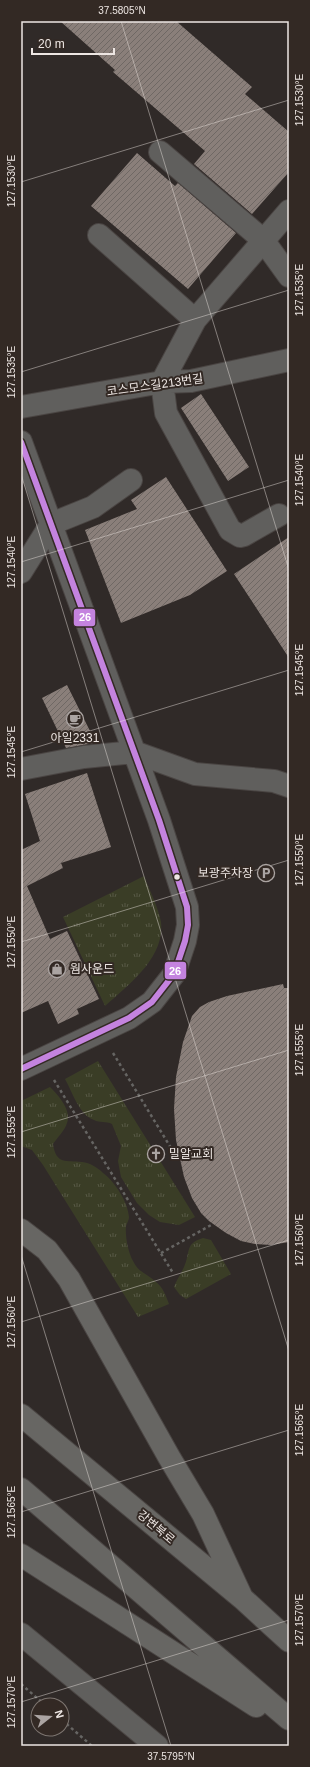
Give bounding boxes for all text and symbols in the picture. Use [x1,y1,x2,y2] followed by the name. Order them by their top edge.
[98,5,146,16] text: 37.5805°N
[32,30,114,56] scale bar
[38,37,65,51] text: 20 m
[294,73,305,126] text: 127.1530°E
[6,154,17,207] text: 127.1530°E
[294,263,305,316] text: 127.1535°E
[6,345,17,398] text: 127.1535°E
[106,371,204,399] street label: 코스모스길213번길
[294,453,305,506] text: 127.1540°E
[6,535,17,588] text: 127.1540°E
[73,608,96,627] line badge: 26
[79,611,91,623] text: 26
[294,643,305,696] text: 127.1545°E
[65,709,85,729] cafe icon: 아일2331
[6,725,17,778] text: 127.1545°E
[51,731,100,745] place label: 아일2331
[294,833,305,886] text: 127.1550°E
[256,863,276,883] parking icon: 보광주차장
[198,866,253,880] place label: 보광주차장
[172,872,182,882] unlabelled marker
[6,915,17,968] text: 127.1550°E
[47,959,67,979] shop icon: 웜사운드
[164,961,187,980] line badge: 26
[70,962,114,976] place label: 웜사운드
[169,965,181,977] text: 26
[294,1023,305,1076] text: 127.1555°E
[6,1105,17,1158] text: 127.1555°E
[146,1144,166,1164] church icon: 밀알교회
[169,1147,213,1161] place label: 밀알교회
[294,1213,305,1266] text: 127.1560°E
[6,1295,17,1348] text: 127.1560°E
[294,1403,305,1456] text: 127.1565°E
[6,1485,17,1538] text: 127.1565°E
[135,1507,177,1547] street label: 강변북로
[294,1593,305,1646] text: 127.1570°E
[6,1675,17,1728] text: 127.1570°E
[30,1697,70,1737] north arrow
[53,1709,66,1720] text: N
[147,1751,195,1762] text: 37.5795°N

